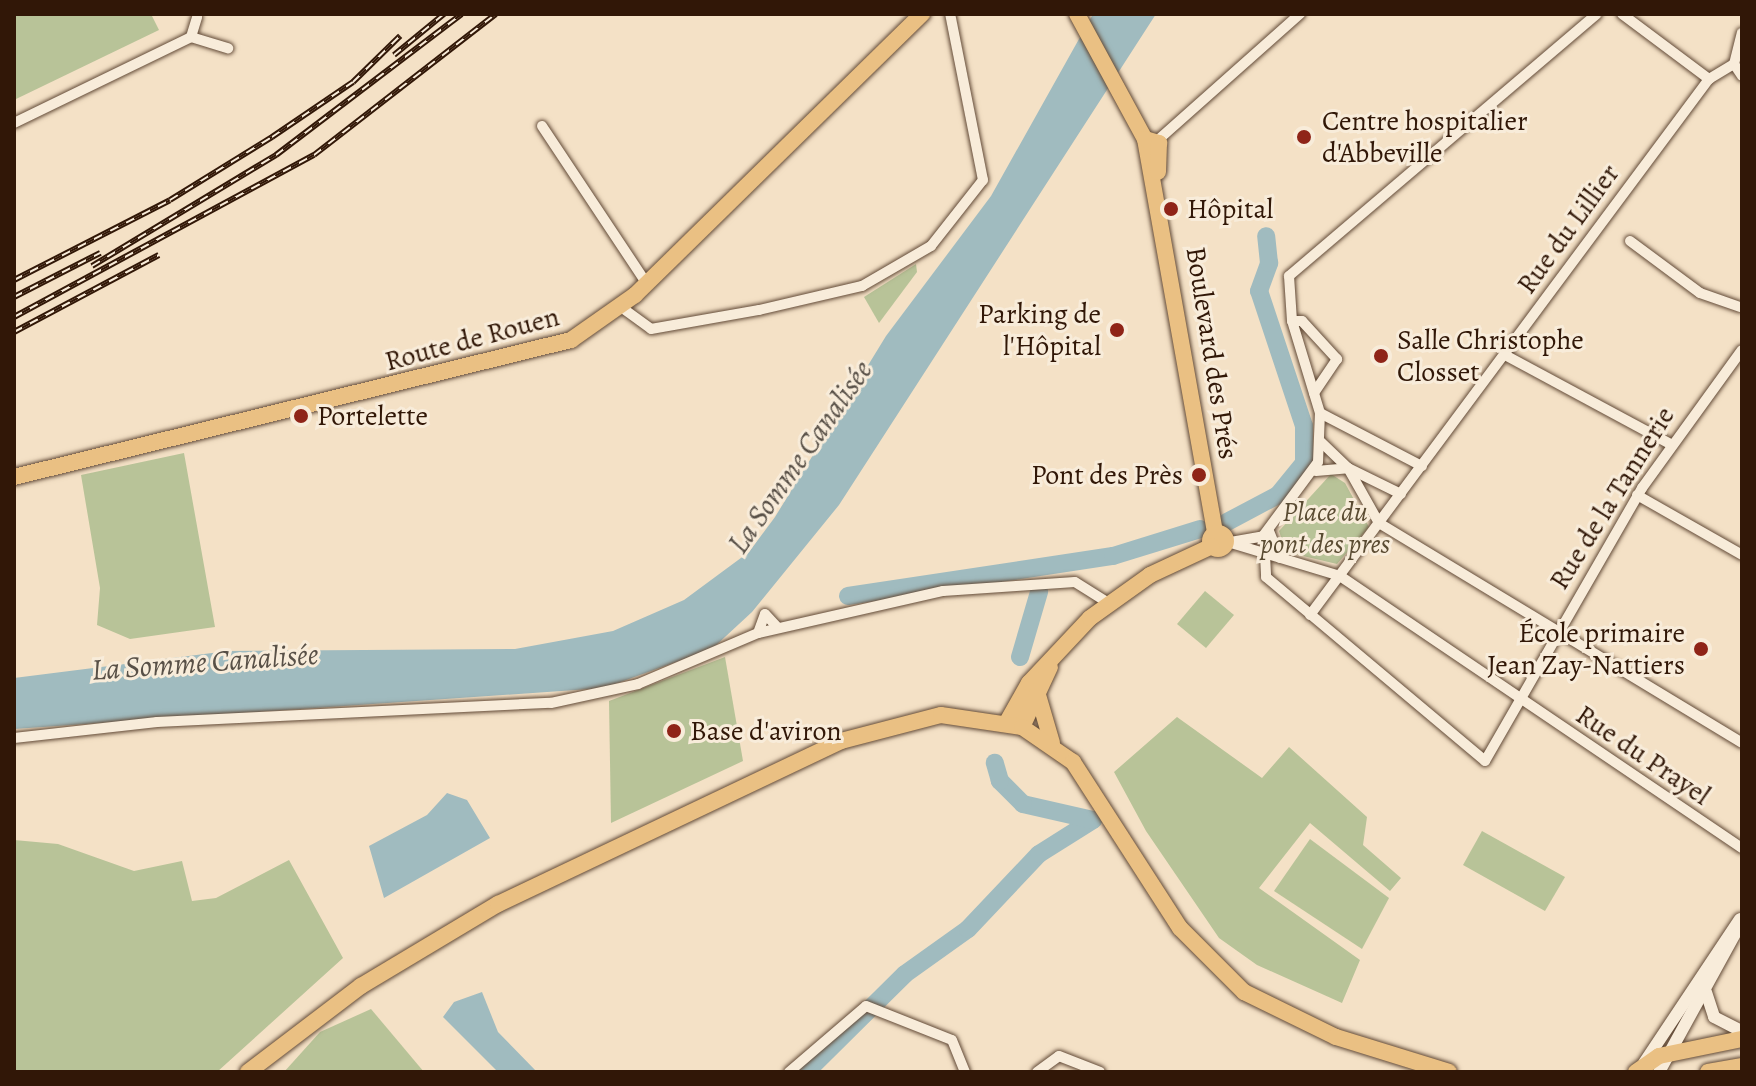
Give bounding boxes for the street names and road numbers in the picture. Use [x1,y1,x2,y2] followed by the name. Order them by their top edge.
[1510,158,1626,300] street label: Rue du Lillier
[1179,244,1245,462] street label: Boulevard des Prés
[381,300,563,378] street label: Route de Rouen
[1542,400,1682,596] street label: Rue de la Tannerie
[1569,698,1717,812] street label: Rue du Prayel

